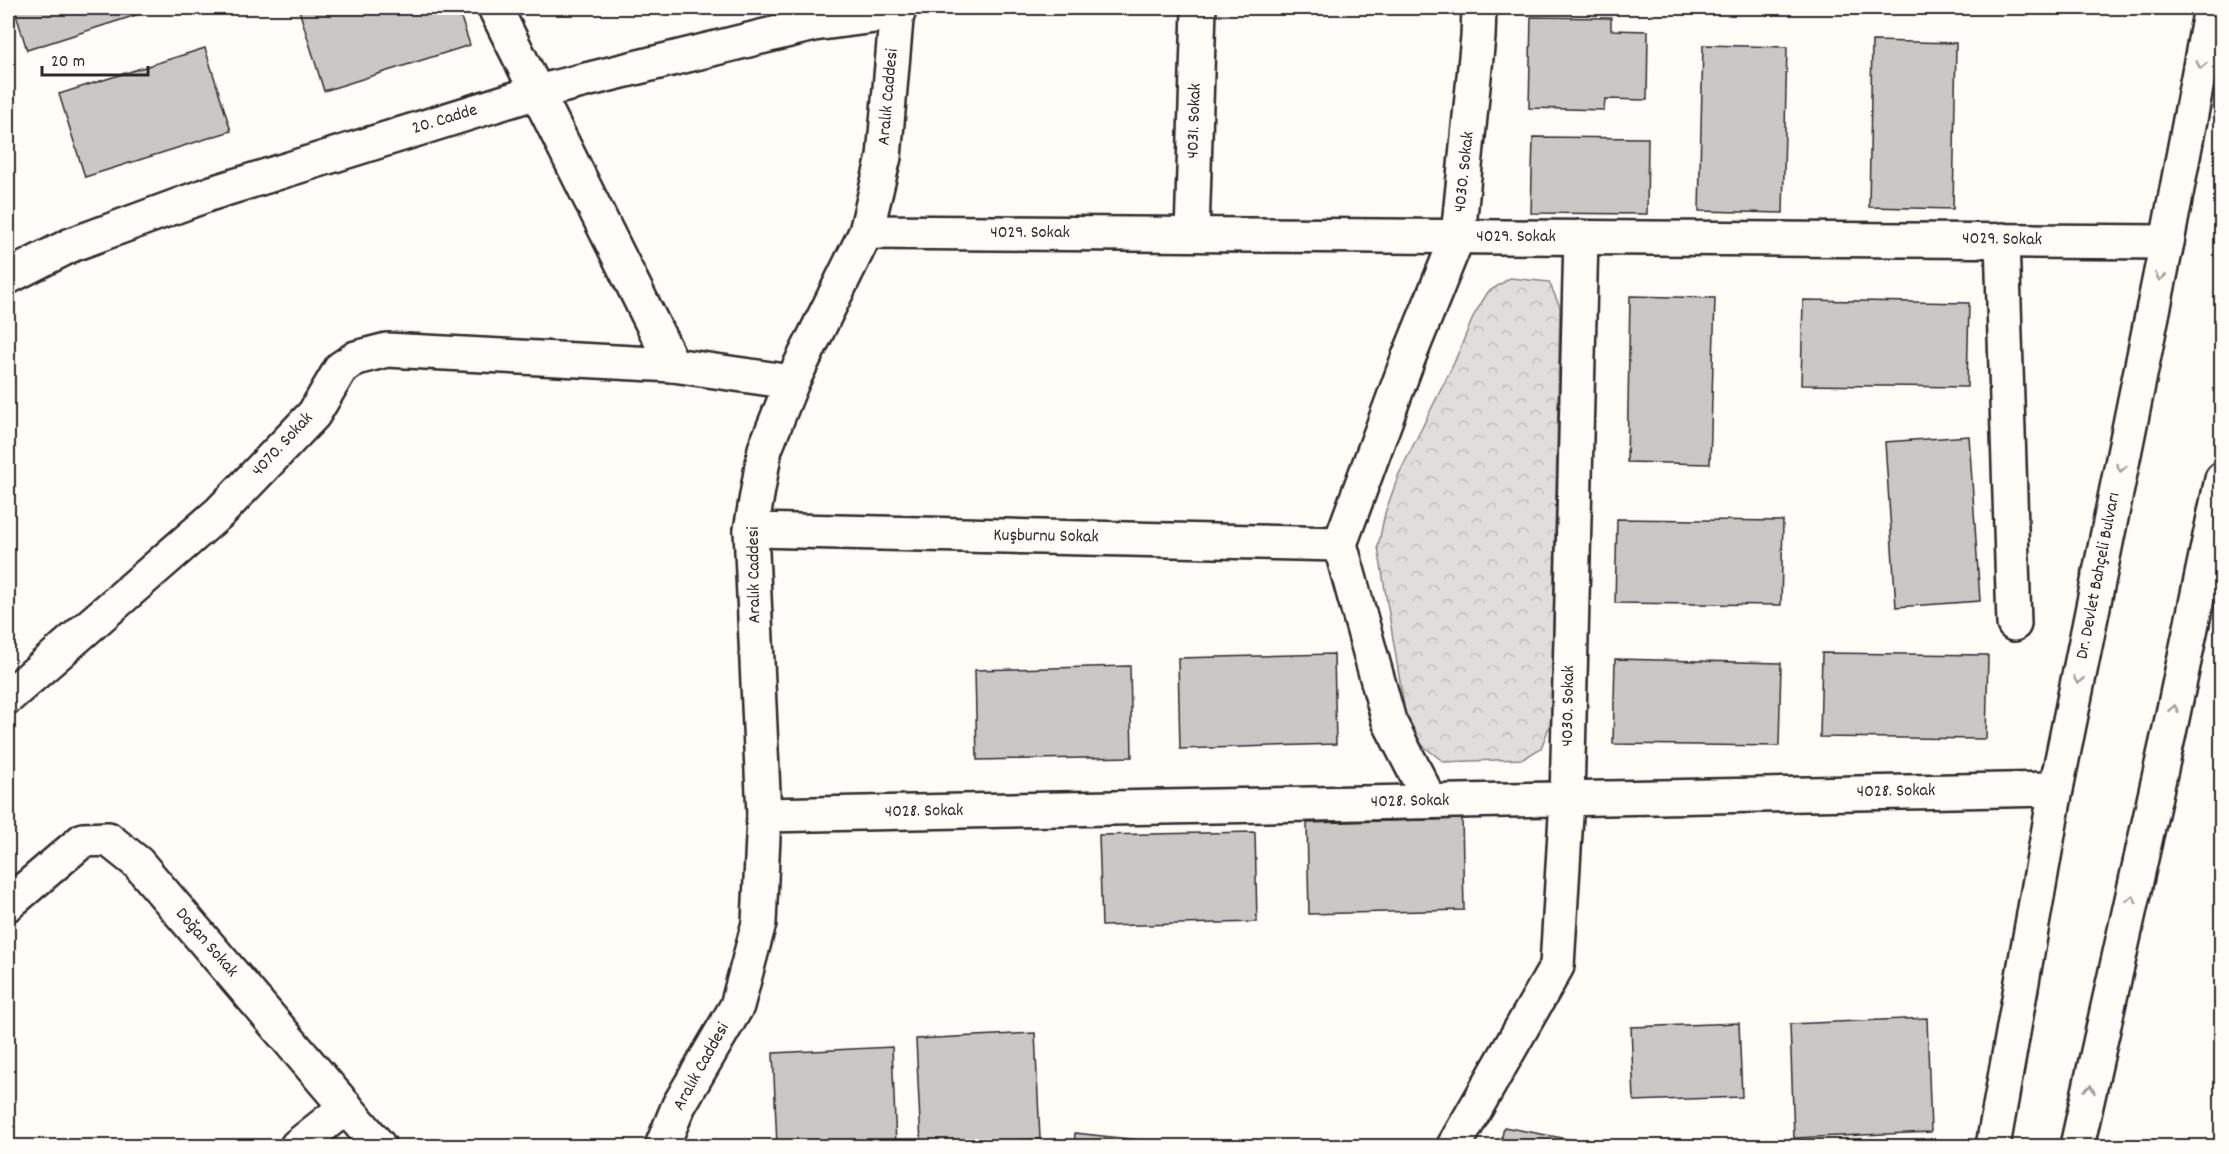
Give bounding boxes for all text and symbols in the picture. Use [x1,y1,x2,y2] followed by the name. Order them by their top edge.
[42,39,148,77] scale bar
[872,48,906,146] street label: Aralık Caddesi
[51,50,85,75] text: 20 m
[2195,60,2207,70] one-way arrow
[1181,83,1209,159] street label: 4031. Sokak
[409,98,481,142] street label: 20. Cadde
[1448,130,1482,214] street label: 4030. Sokak
[990,221,1070,246] street label: 4029. Sokak
[1476,225,1556,250] street label: 4029. Sokak
[1962,227,2042,253] street label: 4029. Sokak
[2154,272,2167,282] one-way arrow
[246,407,320,483] street label: 4070. Sokak
[2115,463,2128,473] one-way arrow
[2071,490,2127,662] street label: Dr. Devlet Bahçeli Bulvarı
[993,524,1099,550] street label: Kuşburnu Sokak
[742,526,768,624] street label: Aralık Caddesi
[1556,665,1582,747] street label: 4030. Sokak
[2073,675,2086,685] one-way arrow
[2167,704,2180,714] one-way arrow
[1856,779,1936,805] street label: 4028. Sokak
[1370,789,1450,815] street label: 4028. Sokak
[884,799,964,825] street label: 4028. Sokak
[2125,894,2138,904] one-way arrow
[169,903,243,983] street label: Doğan Sokak
[668,1018,736,1116] street label: Aralık Caddesi
[2083,1085,2096,1095] one-way arrow

